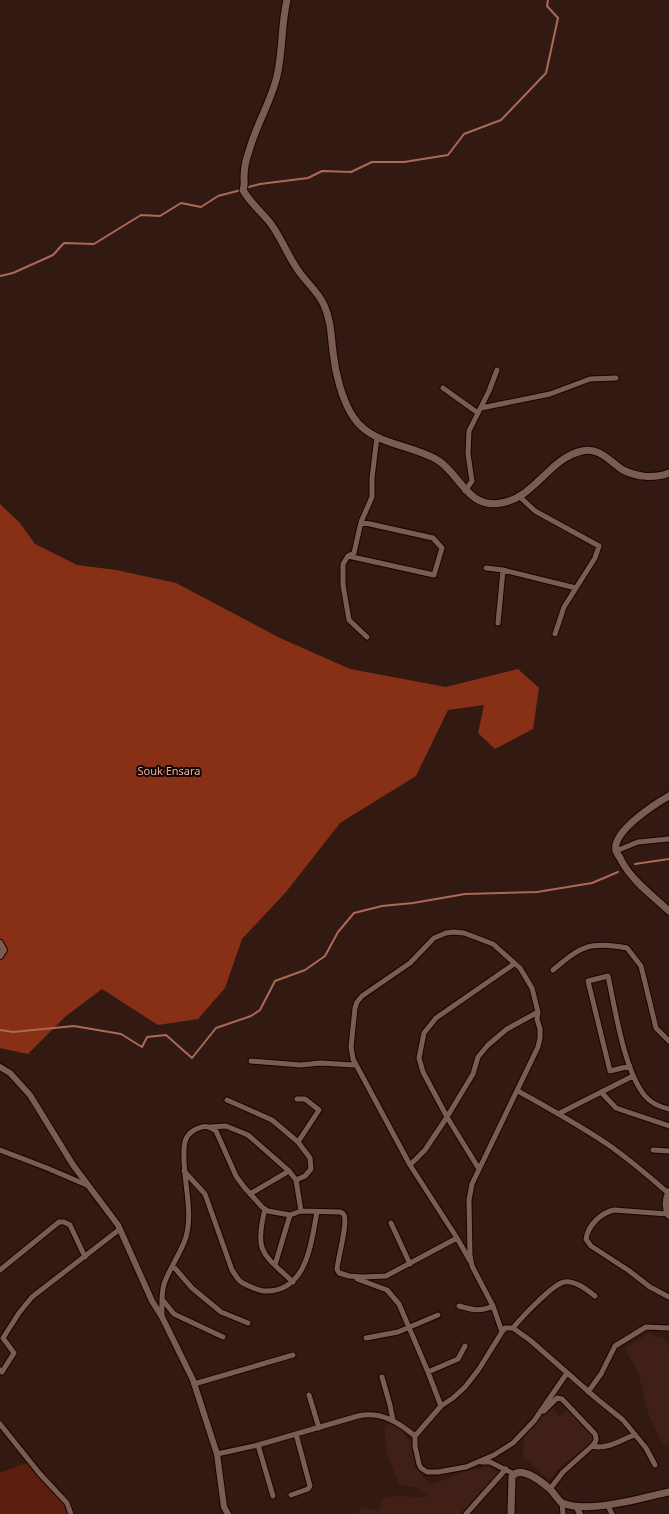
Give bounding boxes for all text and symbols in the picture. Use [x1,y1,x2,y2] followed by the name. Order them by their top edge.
[137,763,201,778] park label: Souk Ensara

